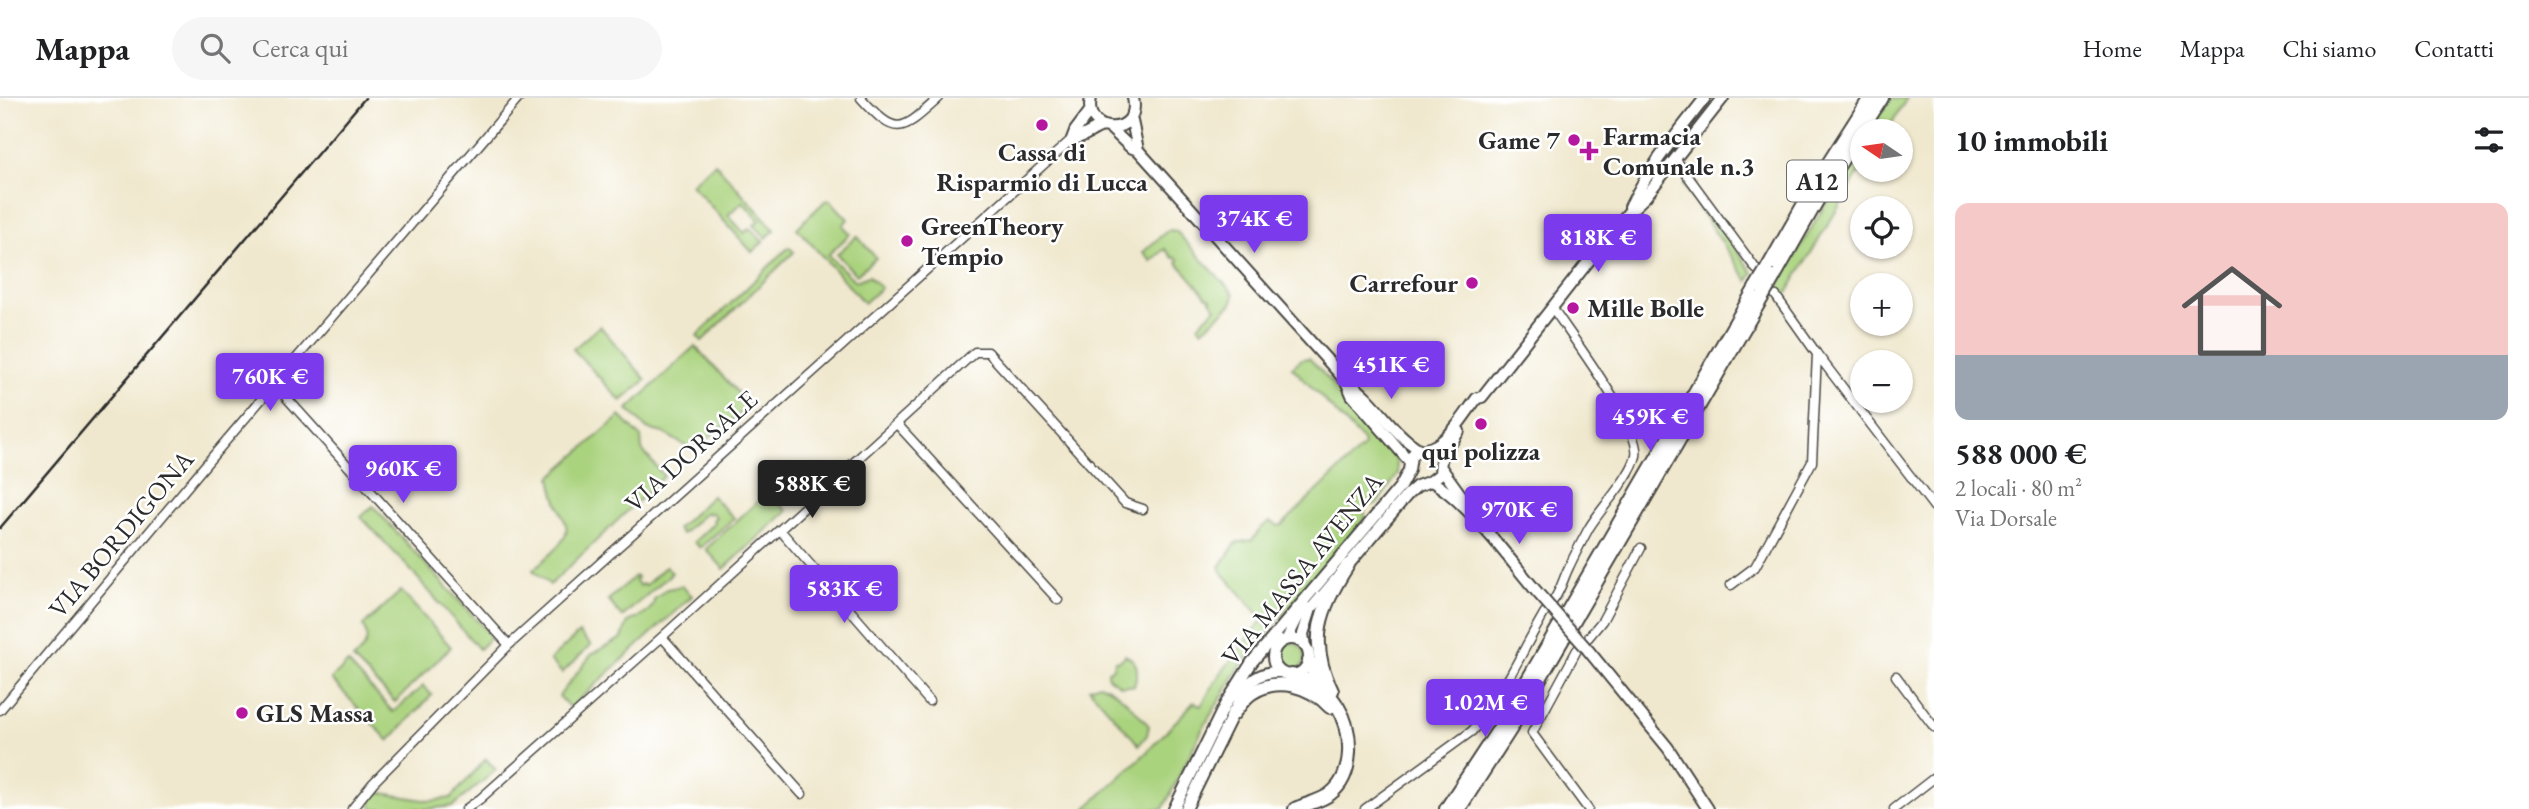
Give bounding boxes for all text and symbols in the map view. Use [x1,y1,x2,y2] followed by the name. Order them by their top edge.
[172,17,662,80] search box
[35,27,130,70] text: Mappa
[196,29,234,67] icon: search
[252,31,348,65] text: Cerca qui
[2082,33,2142,64] text: Home
[2180,33,2245,64] text: Mappa
[2283,33,2376,64] text: Chi siamo
[2414,33,2494,64] text: Contatti
[1034,117,1050,133] marker: Cassa di Risparmio di Lucca
[1603,119,1755,183] place label: Farmacia Comunale n.3
[1850,119,1913,182] north arrow
[1850,119,1913,413] map controls
[1955,121,2108,160] text: 10 immobili
[2470,121,2508,159] icon: filters
[1478,123,1560,157] place label: Game 7
[1566,132,1582,148] marker: Game 7
[936,135,1148,199] place label: Cassa di Risparmio di Lucca
[1581,143,1597,159] marker: Farmacia Comunale n.3
[1787,160,1847,202] road number: A12
[1197,195,1311,255] pin: 374K €
[1850,196,1913,259] button: locate
[1216,203,1292,233] text: 374K €
[921,209,1064,273] place label: GreenTheory Tempio
[1541,214,1655,274] pin: 818K €
[1560,222,1636,252] text: 818K €
[899,233,915,249] marker: GreenTheory Tempio
[2169,248,2295,374] icon: home
[1350,266,1458,300] place label: Carrefour
[1850,273,1913,336] button: +
[1464,275,1480,291] marker: Carrefour
[1587,291,1704,325] place label: Mille Bolle
[1565,300,1581,316] marker: Mille Bolle
[1334,342,1448,401] pin: 451K €
[1353,349,1429,379] text: 451K €
[1850,350,1913,413] button: −
[213,354,327,413] pin: 760K €
[232,361,308,391] text: 760K €
[617,382,765,520] street label: VIA DORSALE
[1593,394,1707,453] pin: 459K €
[1612,401,1688,431] text: 459K €
[1473,416,1489,432] marker: qui polizza
[1422,434,1541,468] place label: qui polizza
[1955,434,2087,473] text: 588 000 €
[41,442,202,625] street label: VIA BORDIGONA
[346,446,460,505] pin: 960K €
[365,453,441,483] text: 960K €
[755,460,869,520] pin: 588K €
[1214,465,1391,673] street label: VIA MASSA AVENZA
[774,468,850,498] text: 588K €
[1955,473,2082,503] text: 2 locali · 80 m²
[1462,486,1576,546] pin: 970K €
[1481,494,1557,524] text: 970K €
[1955,503,2057,533] text: Via Dorsale
[787,566,901,625] pin: 583K €
[806,573,882,603] text: 583K €
[1420,680,1550,739] pin: 1.02M €
[1442,687,1528,717] text: 1.02M €
[256,696,374,730] place label: GLS Massa
[234,705,250,721] marker: GLS Massa

